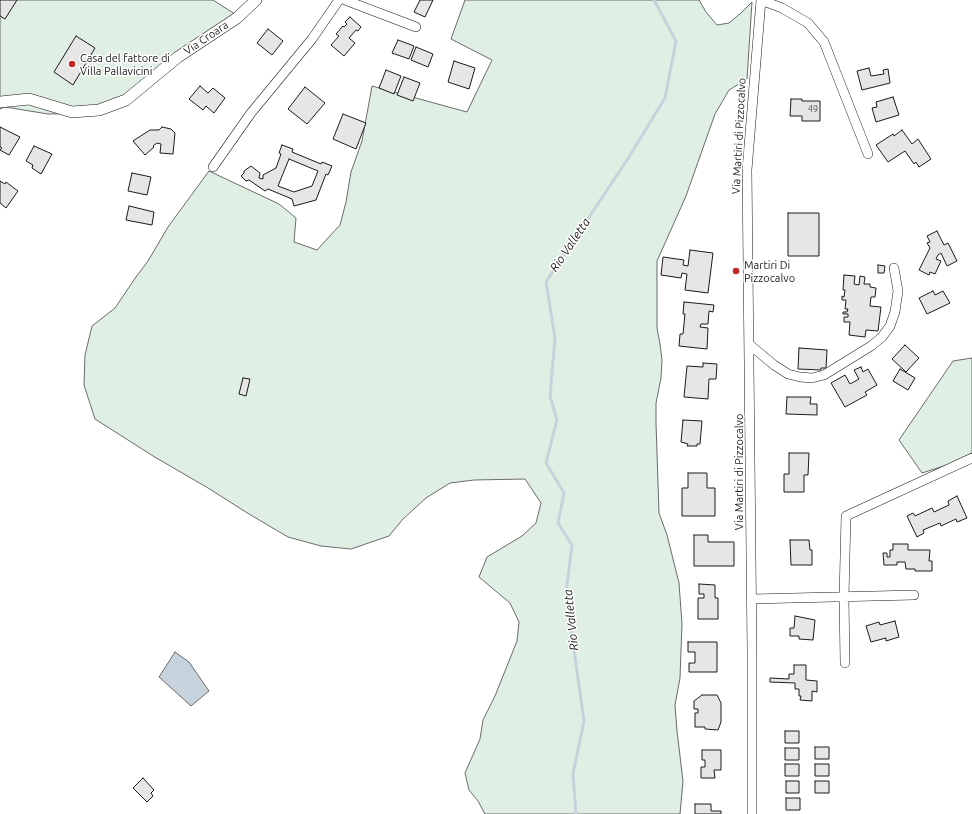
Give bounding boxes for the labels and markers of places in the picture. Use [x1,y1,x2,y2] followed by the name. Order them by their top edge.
[80,51,170,77] place label: Casa del fattore di Villa Pallavicini
[67,59,77,69] marker: Casa del fattore di Villa Pallavicini
[744,258,795,284] place label: Martiri Di Pizzocalvo
[731,266,741,276] marker: Martiri Di Pizzocalvo

